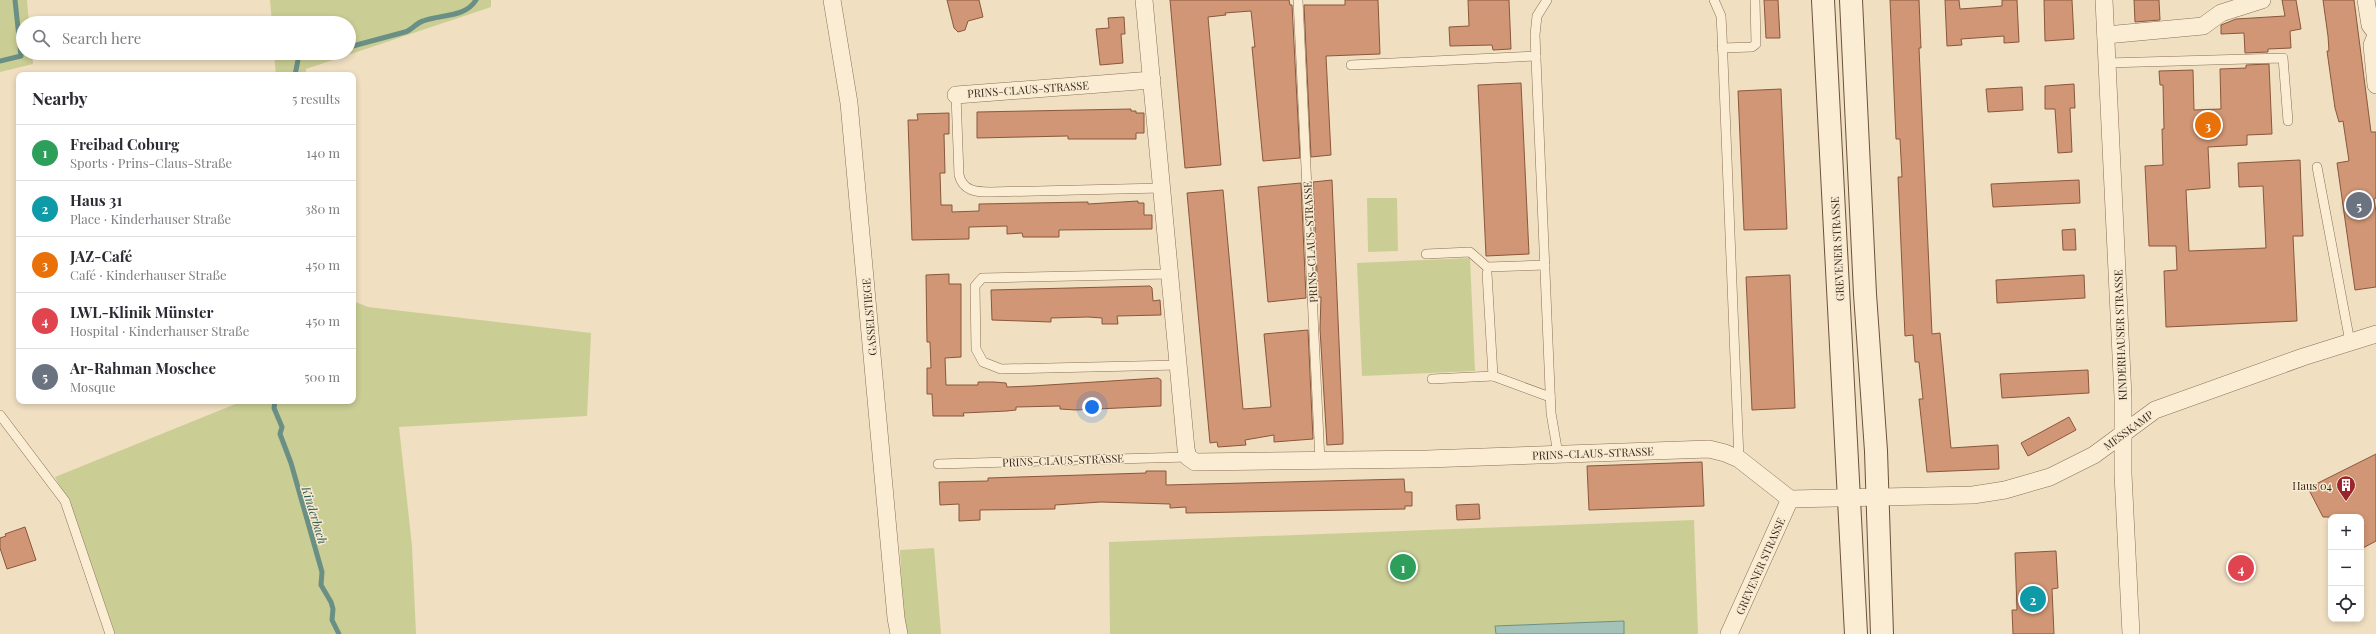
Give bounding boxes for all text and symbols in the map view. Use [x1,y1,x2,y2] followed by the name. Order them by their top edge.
[16,16,356,60] search box
[30,27,52,49] icon: search
[62,28,141,48] text: Search here
[967,77,1090,101] street label: PRINS-CLAUS-STRASSE
[32,87,87,109] text: Nearby
[292,90,340,107] text: 5 results
[2195,110,2221,140] pin: 3
[70,134,179,154] text: Freibad Coburg
[43,144,47,161] text: 1
[306,144,340,161] text: 140 m
[70,154,232,171] text: Sports · Prins-Claus-Straße
[1299,180,1321,303] street label: PRINS-CLAUS-STRASSE
[70,190,122,210] text: Haus 31
[2346,190,2372,220] pin: 5
[1827,196,1847,302] street label: GREVENER STRASSE
[42,200,48,217] text: 2
[305,200,340,217] text: 380 m
[70,210,231,227] text: Place · Kinderhauser Straße
[70,246,132,266] text: JAZ-Café
[42,256,48,273] text: 3
[306,256,340,273] text: 450 m
[70,266,227,283] text: Café · Kinderhauser Straße
[2110,269,2130,401] street label: KINDERHAUSER STRASSE
[858,278,880,356] street label: GASSELSTIEGE
[70,302,213,322] text: LWL-Klinik Münster
[42,312,48,329] text: 4
[306,312,340,329] text: 450 m
[70,322,249,339] text: Hospital · Kinderhauser Straße
[70,358,216,378] text: Ar-Rahman Moschee
[42,368,48,385] text: 5
[304,368,340,385] text: 500 m
[70,378,115,395] text: Mosque
[1082,397,1102,417] your location
[2100,407,2156,453] street label: MESSKAMP
[1532,443,1654,463] street label: PRINS-CLAUS-STRASSE
[1002,450,1124,470] street label: PRINS-CLAUS-STRASSE
[2335,474,2357,502] building icon: Haus 04
[2292,478,2333,493] place label: Haus 04
[298,483,331,546] water label: Kinderbach
[2328,514,2364,622] map controls
[2328,514,2364,550] button: +
[1732,515,1788,617] street label: GREVENER STRASSE
[2328,550,2364,586] button: −
[1390,552,1416,582] pin: 1
[2228,553,2254,583] pin: 4
[2020,584,2046,614] pin: 2
[2328,586,2364,622] button: locate

